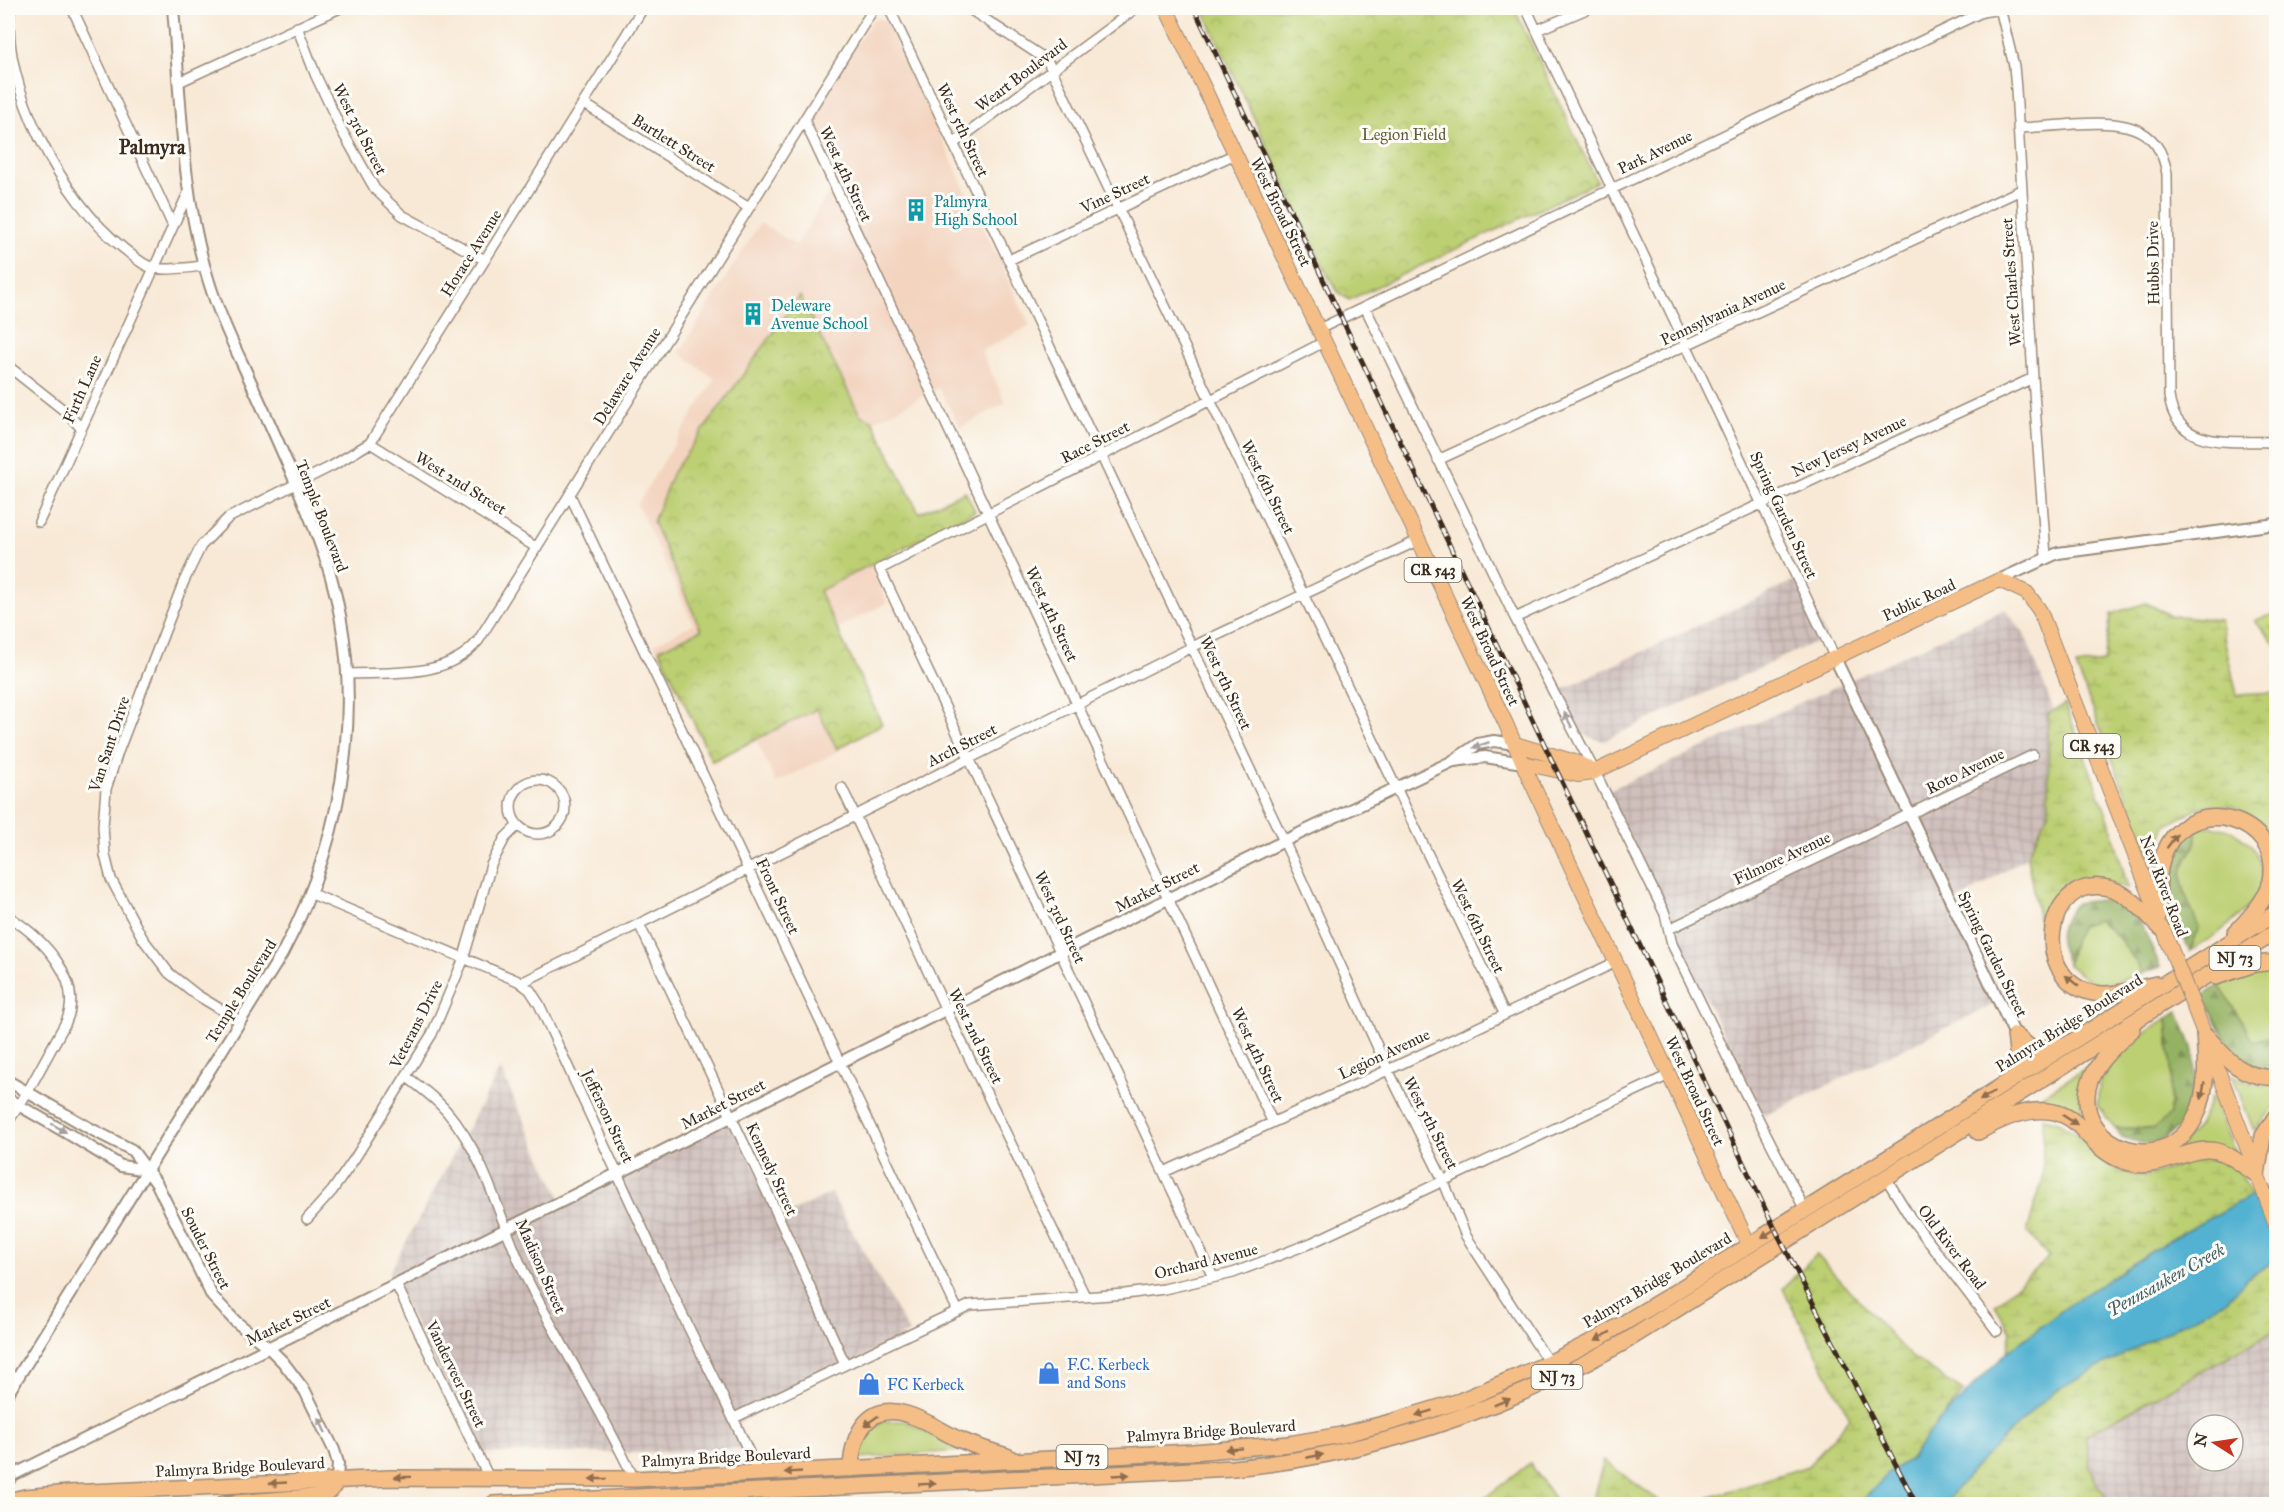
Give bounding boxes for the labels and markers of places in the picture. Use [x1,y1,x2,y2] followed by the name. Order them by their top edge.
[934,192,1018,230] place label: Palmyra High School
[903,197,929,223] building icon: Palmyra High School
[770,296,869,333] place label: Deleware Avenue School
[740,301,766,327] building icon: Deleware Avenue School
[1067,1355,1150,1392] place label: F.C. Kerbeck and Sons
[1036,1360,1062,1386] shop icon: F.C. Kerbeck and Sons
[856,1371,882,1397] shop icon: FC Kerbeck
[887,1375,965,1394] place label: FC Kerbeck

